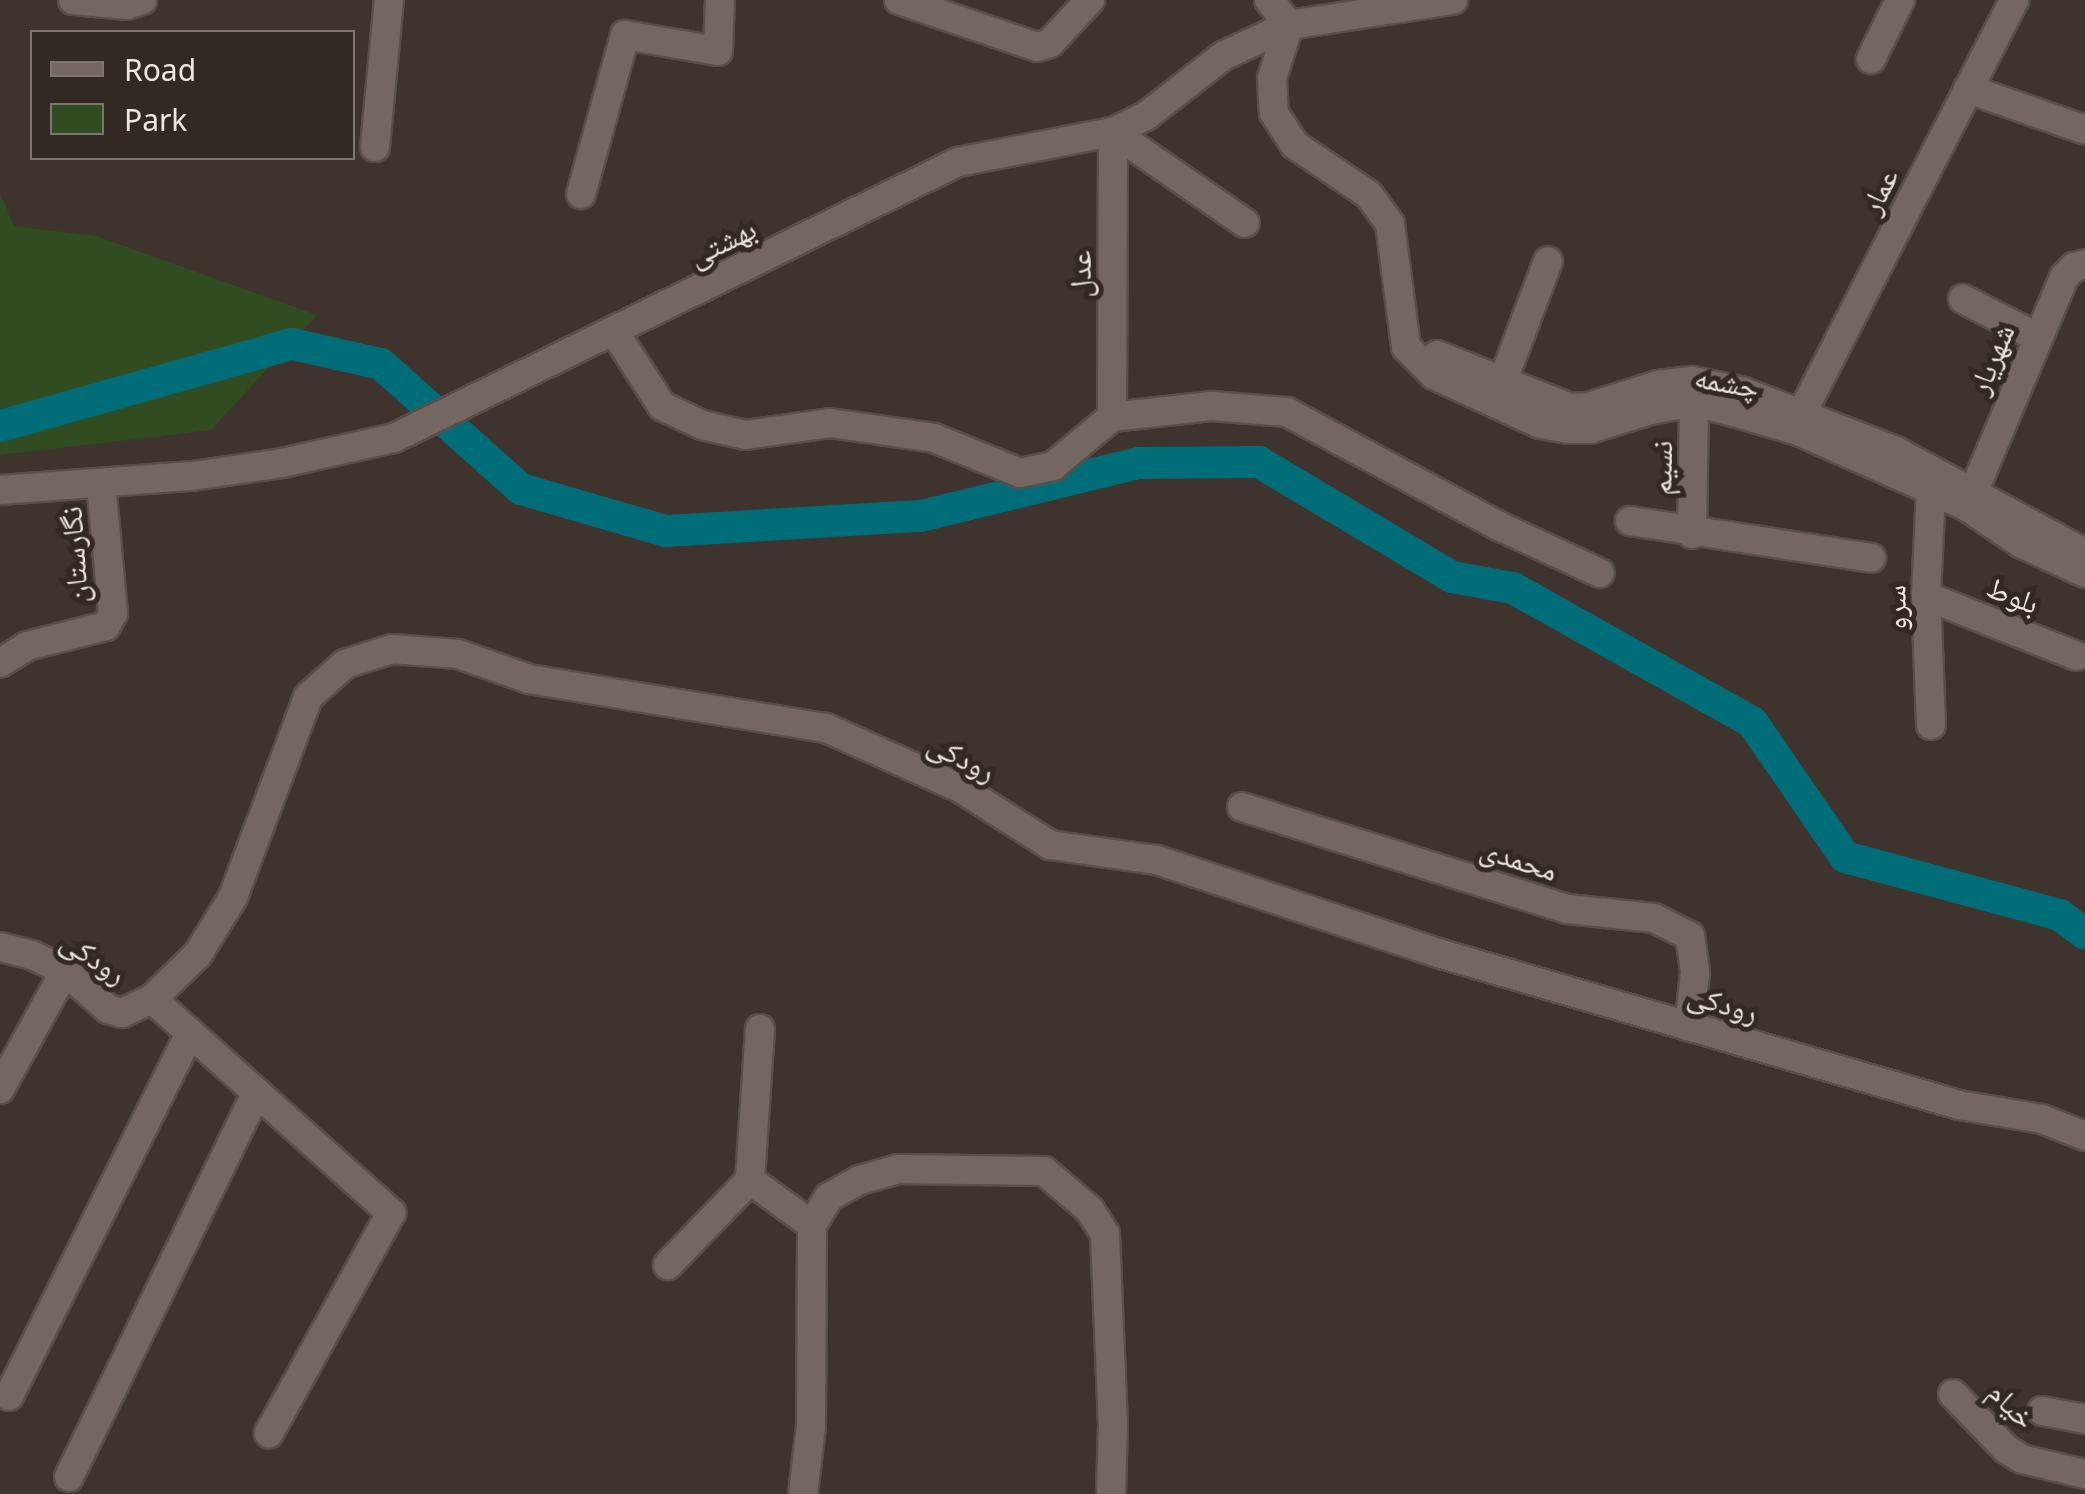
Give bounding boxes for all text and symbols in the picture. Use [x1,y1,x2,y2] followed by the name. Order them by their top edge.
[30,30,355,160] legend
[124,49,196,90] text: Road
[124,99,187,140] text: Park
[1852,162,1906,220] street label: عمار
[682,210,762,274] street label: بهشتی
[1062,250,1098,298] street label: عدل
[1960,318,2022,400] street label: شهریار
[1692,359,1762,405] street label: چشمه
[1643,440,1679,496] street label: نسیم
[53,505,95,605] street label: نگارستان
[1982,569,2044,621] street label: بلوط
[1877,585,1913,631] street label: سرو
[922,725,1002,789] street label: رودکی
[1476,830,1562,888] street label: محمدی
[54,922,134,992] street label: رودکی
[1684,976,1762,1030] street label: رودکی
[1981,1374,2043,1436] street label: خیام

